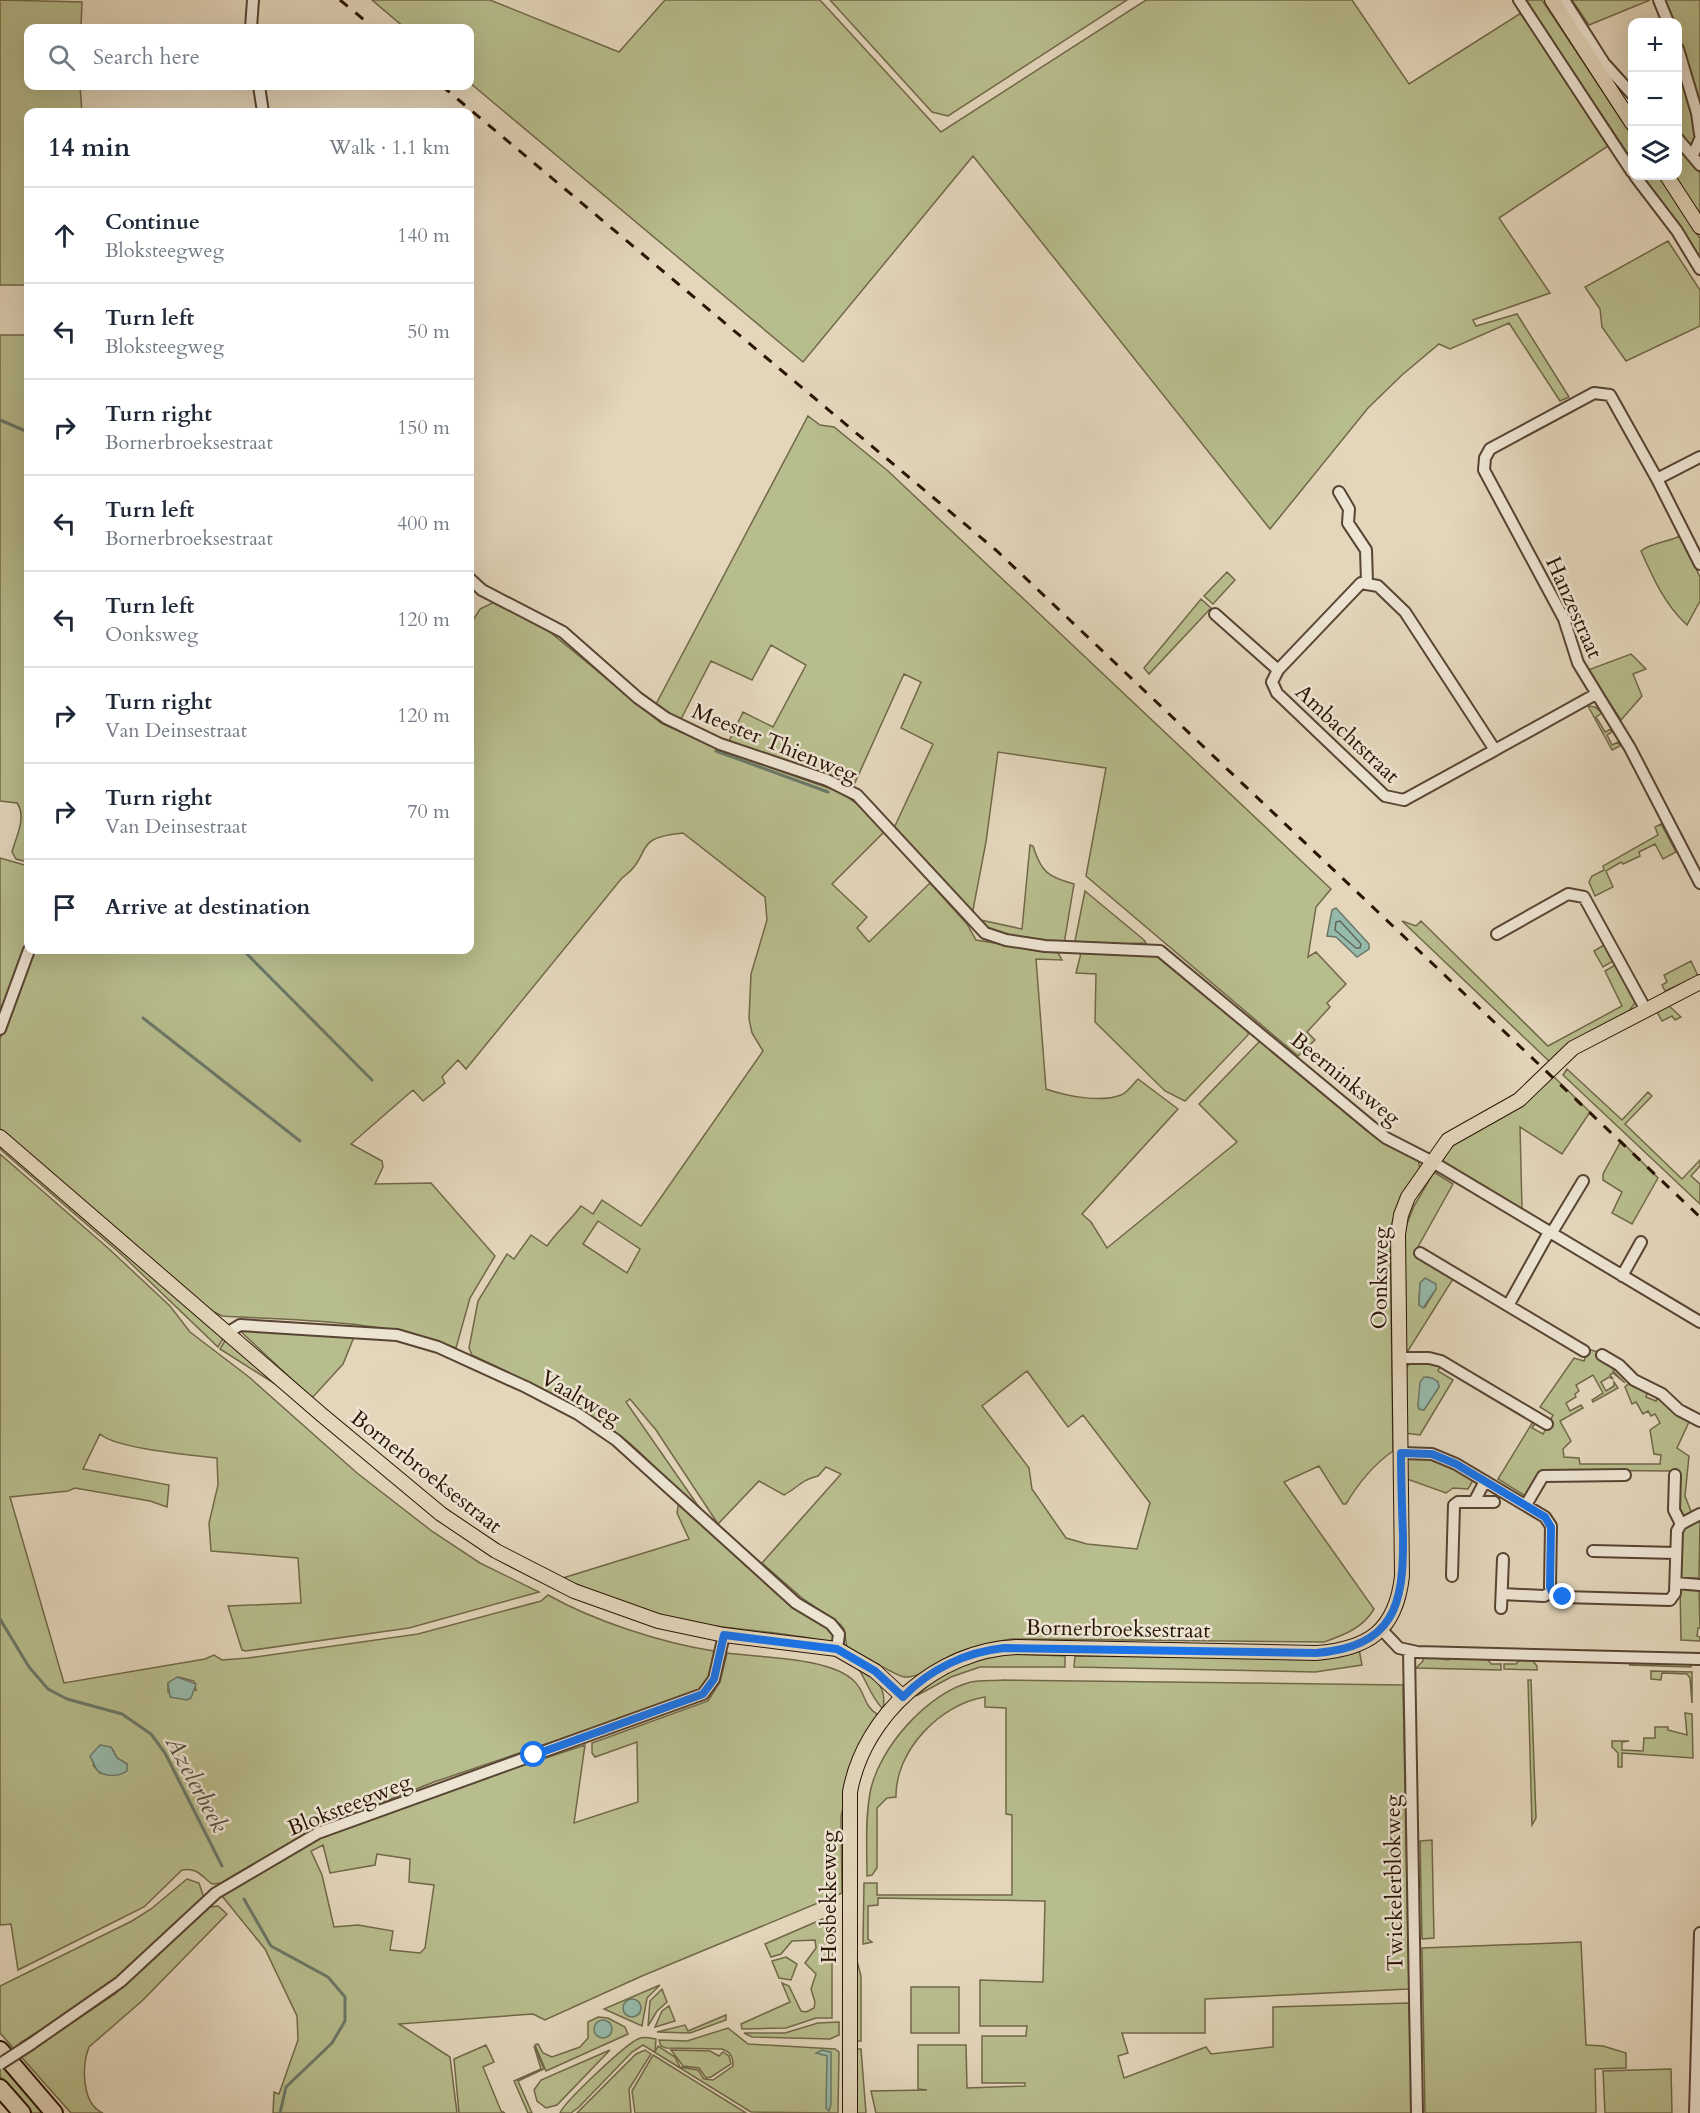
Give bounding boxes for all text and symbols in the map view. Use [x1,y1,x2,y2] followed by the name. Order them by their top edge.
[1628,18,1682,180] map controls
[1628,18,1682,72] button: +
[24,24,474,90] search box
[45,41,78,74] icon: search
[93,42,200,72] text: Search here
[1628,72,1682,126] button: −
[1628,126,1682,180] button: layers
[48,130,131,165] text: 14 min
[329,134,450,161] text: Walk · 1.1 km
[105,207,200,237] text: Continue
[48,219,81,252] icon: ahead
[397,222,450,249] text: 140 m
[105,237,224,264] text: Bloksteegweg
[105,303,194,333] text: Turn left
[48,315,81,348] icon: left
[407,318,450,345] text: 50 m
[105,333,224,360] text: Bloksteegweg
[105,399,212,429] text: Turn right
[48,411,81,444] icon: right
[397,414,450,441] text: 150 m
[105,429,273,456] text: Bornerbroeksestraat
[105,495,194,525] text: Turn left
[48,507,81,540] icon: left
[397,510,450,537] text: 400 m
[105,525,273,552] text: Bornerbroeksestraat
[1538,552,1610,663] street label: Hanzestraat
[105,591,194,621] text: Turn left
[48,603,81,636] icon: left
[397,606,450,633] text: 120 m
[105,621,198,648] text: Oonksweg
[1288,677,1406,790] street label: Ambachtstraat
[105,687,212,717] text: Turn right
[688,696,862,790] street label: Meester Thienweg
[48,699,81,732] icon: right
[397,702,450,729] text: 120 m
[105,717,247,744] text: Van Deinsestraat
[105,783,212,813] text: Turn right
[48,795,81,828] icon: right
[407,798,450,825] text: 70 m
[105,813,247,840] text: Van Deinsestraat
[48,891,81,924] icon: arrive
[105,892,310,922] text: Arrive at destination
[1284,1025,1407,1133] street label: Beerninksweg
[1364,1226,1396,1330] street label: Oonksweg
[535,1363,627,1433] street label: Vaaltweg
[344,1403,508,1540] street label: Bornerbroeksestraat
[1549,1583,1575,1609] route end
[1025,1612,1211,1646] street label: Bornerbroeksestraat
[157,1729,236,1839] water label: Azelerbeek
[520,1741,546,1767] route start
[283,1766,416,1843] street label: Bloksteegweg
[1377,1794,1411,1971] street label: Twickelerblokweg
[814,1830,844,1963] street label: Hosbekkeweg

